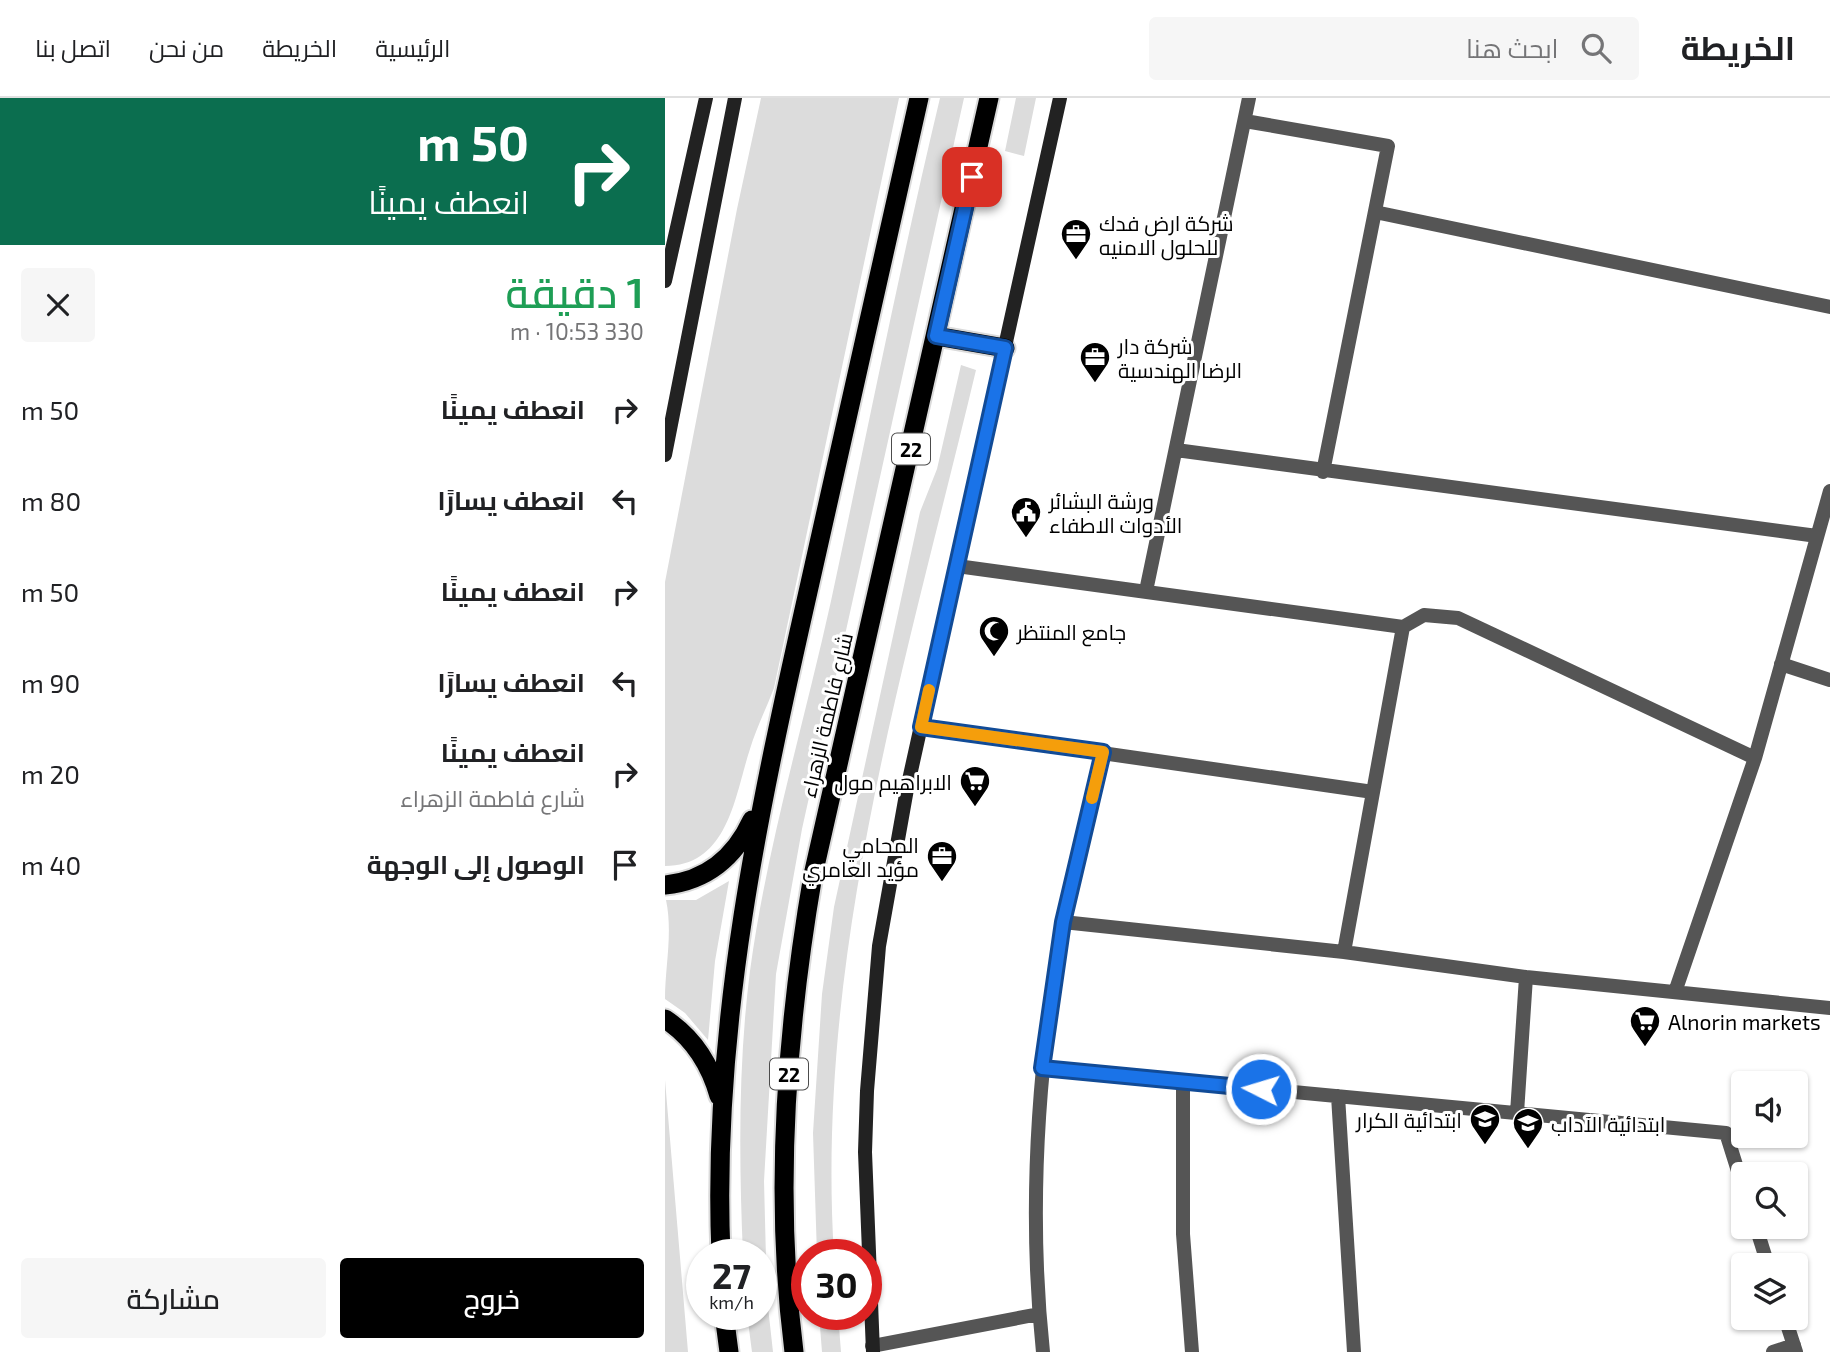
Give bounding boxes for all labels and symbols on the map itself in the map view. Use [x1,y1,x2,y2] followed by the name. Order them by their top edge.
[942,147,1002,207] pin
[1099,210,1234,261] place label: شركة ارض فدك للحلول الامنيه
[1059,217,1093,261] office icon: شركة ارض فدك للحلول الامنيه
[1117,333,1242,384] place label: شركة دار الرضا الهندسية
[1078,340,1112,384] office icon: شركة دار الرضا الهندسية
[892,434,930,464] road number: 22
[1048,488,1183,538] place label: ورشة البشائر الأدوات الاطفاء
[1009,495,1043,539] public building icon: ورشة البشائر الأدوات الاطفاء
[977,614,1011,658] mosque icon: جامع المنتظر
[1016,619,1126,647] place label: جامع المنتظر
[795,630,860,801] street label: شارع فاطمة الزهراء
[958,764,992,808] supermarket icon: الابراهيم مول
[834,769,952,797] place label: الابراهيم مول
[802,832,919,886] place label: المحامي مؤيد العامري
[925,839,959,883] office icon: المحامي مؤيد العامري
[1628,1004,1662,1048] supermarket icon: Alnorin markets
[1668,1009,1821,1034] place label: Alnorin markets
[1224,1052,1298,1126] position arrow
[770,1058,808,1090] road number: 22
[1468,1102,1502,1146] school or university icon: ابتدائية الكرار
[1511,1106,1545,1150] school or university icon: ابتدائية الآداب
[1355,1107,1462,1133] place label: ابتدائية الكرار
[1551,1111,1665,1136] place label: ابتدائية الآداب
[791,1239,882,1330] speed limit sign: 30

